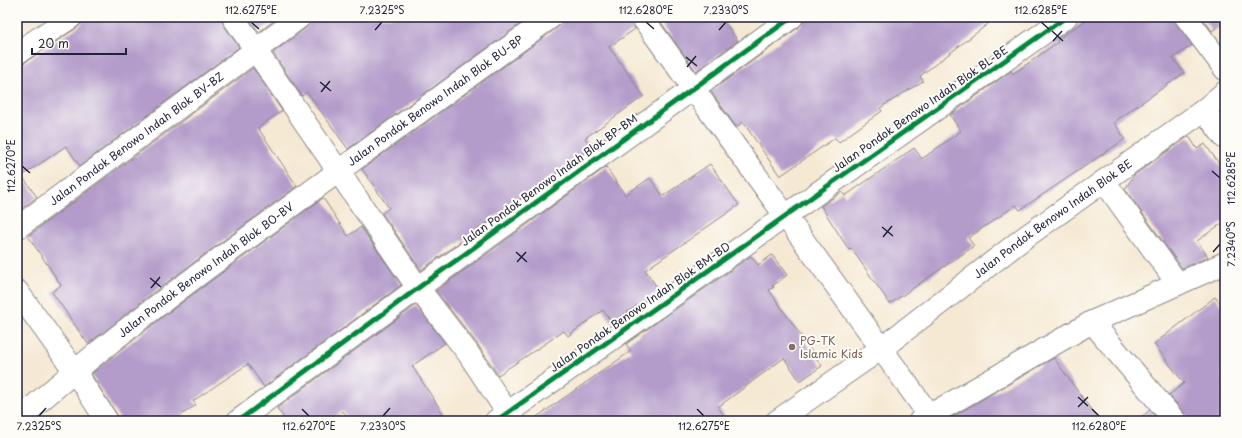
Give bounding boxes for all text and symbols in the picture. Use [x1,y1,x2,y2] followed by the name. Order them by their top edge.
[225,2,277,17] text: 112.6275°E
[360,2,404,17] text: 7.2325°S
[619,2,673,17] text: 112.6280°E
[703,2,749,17] text: 7.2330°S
[1014,2,1068,17] text: 112.6285°E
[32,30,126,56] scale bar
[344,31,527,170] street label: Jalan Pondok Benowo Indah Blok BU-BP
[38,34,69,52] text: 20 m
[829,41,1011,176] street label: Jalan Pondok Benowo Indah Blok BL-BE
[45,68,227,209] street label: Jalan Pondok Benowo Indah Blok BV-BZ
[457,110,641,250] street label: Jalan Pondok Benowo Indah Blok BP-BM
[3,139,18,193] text: 112.6270°E
[1223,151,1238,205] text: 112.6285°E
[970,155,1135,282] street label: Jalan Pondok Benowo Indah Blok BE
[114,198,297,341] street label: Jalan Pondok Benowo Indah Blok BO-BV
[1223,221,1238,267] text: 7.2340°S
[546,237,733,376] street label: Jalan Pondok Benowo Indah Blok BM-BD
[800,332,863,362] place label: PG-TK Islamic Kids
[787,342,797,352] marker: PG-TK Islamic Kids
[17,418,61,433] text: 7.2325°S
[282,418,336,433] text: 112.6270°E
[360,418,406,433] text: 7.2330°S
[678,418,730,433] text: 112.6275°E
[1072,418,1126,433] text: 112.6280°E

